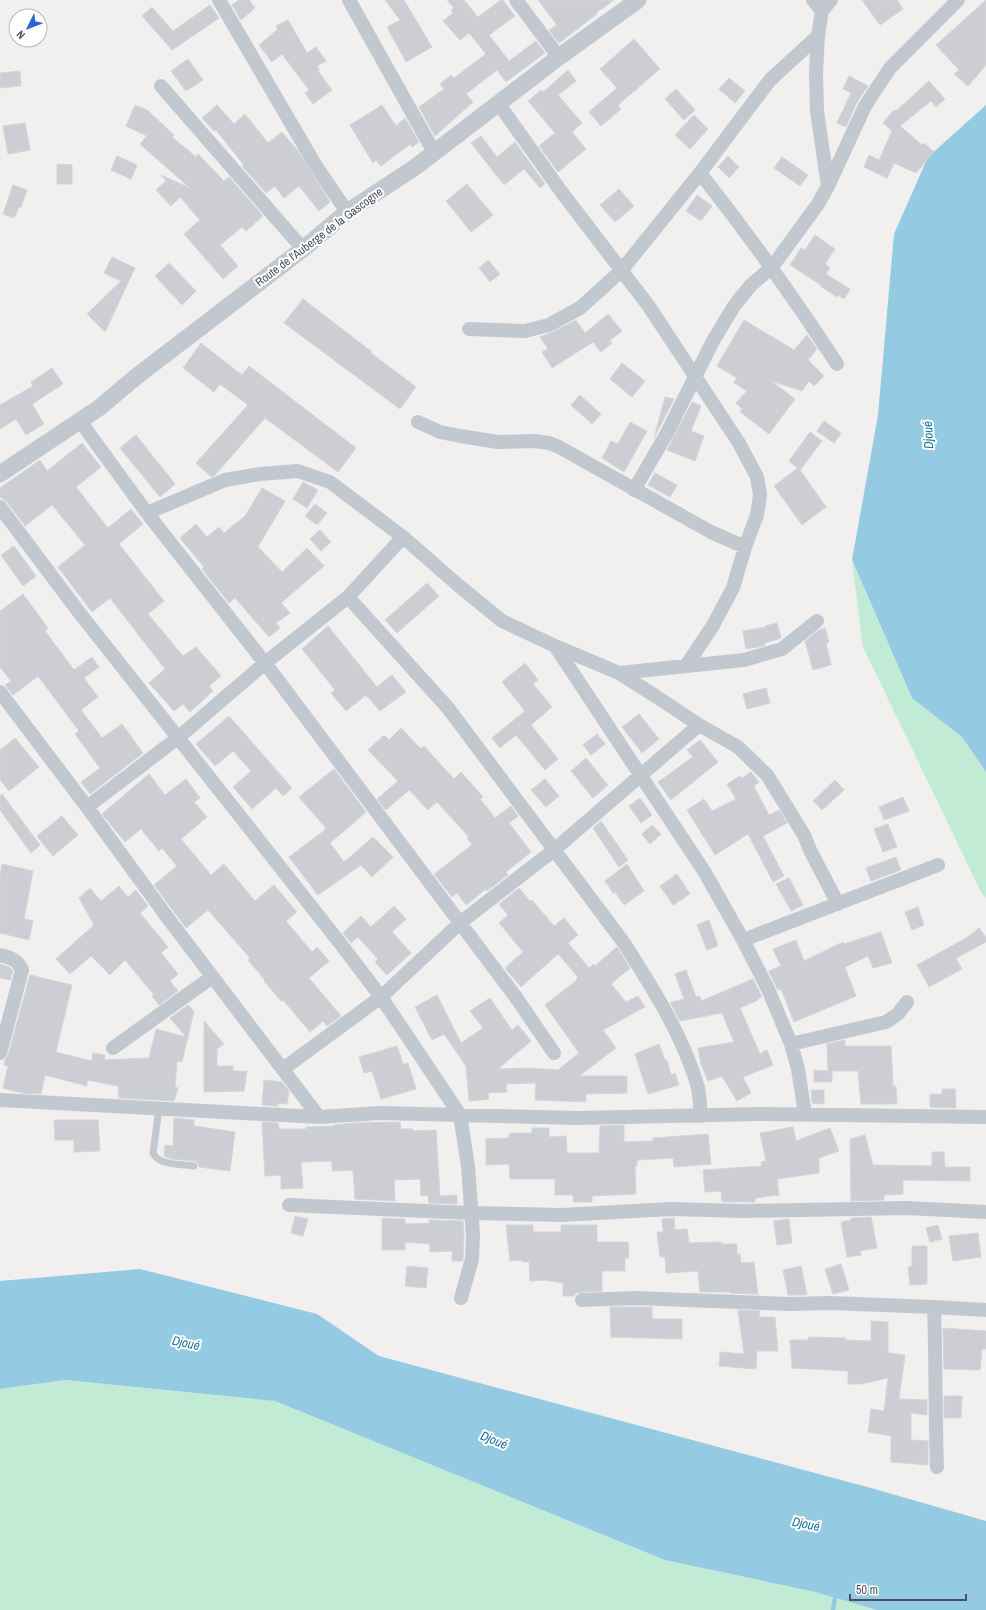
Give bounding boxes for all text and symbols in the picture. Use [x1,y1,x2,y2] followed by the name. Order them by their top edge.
[8,8,48,48] north arrow
[13,28,28,42] text: N
[252,184,386,290] street label: Route de l'Auberge de la Gascogne
[919,421,937,449] water label: Djoué
[171,1332,201,1354] water label: Djoué
[478,1427,510,1453] water label: Djoué
[791,1513,821,1535] water label: Djoué
[850,1576,966,1602] scale bar
[856,1582,878,1598] text: 50 m

